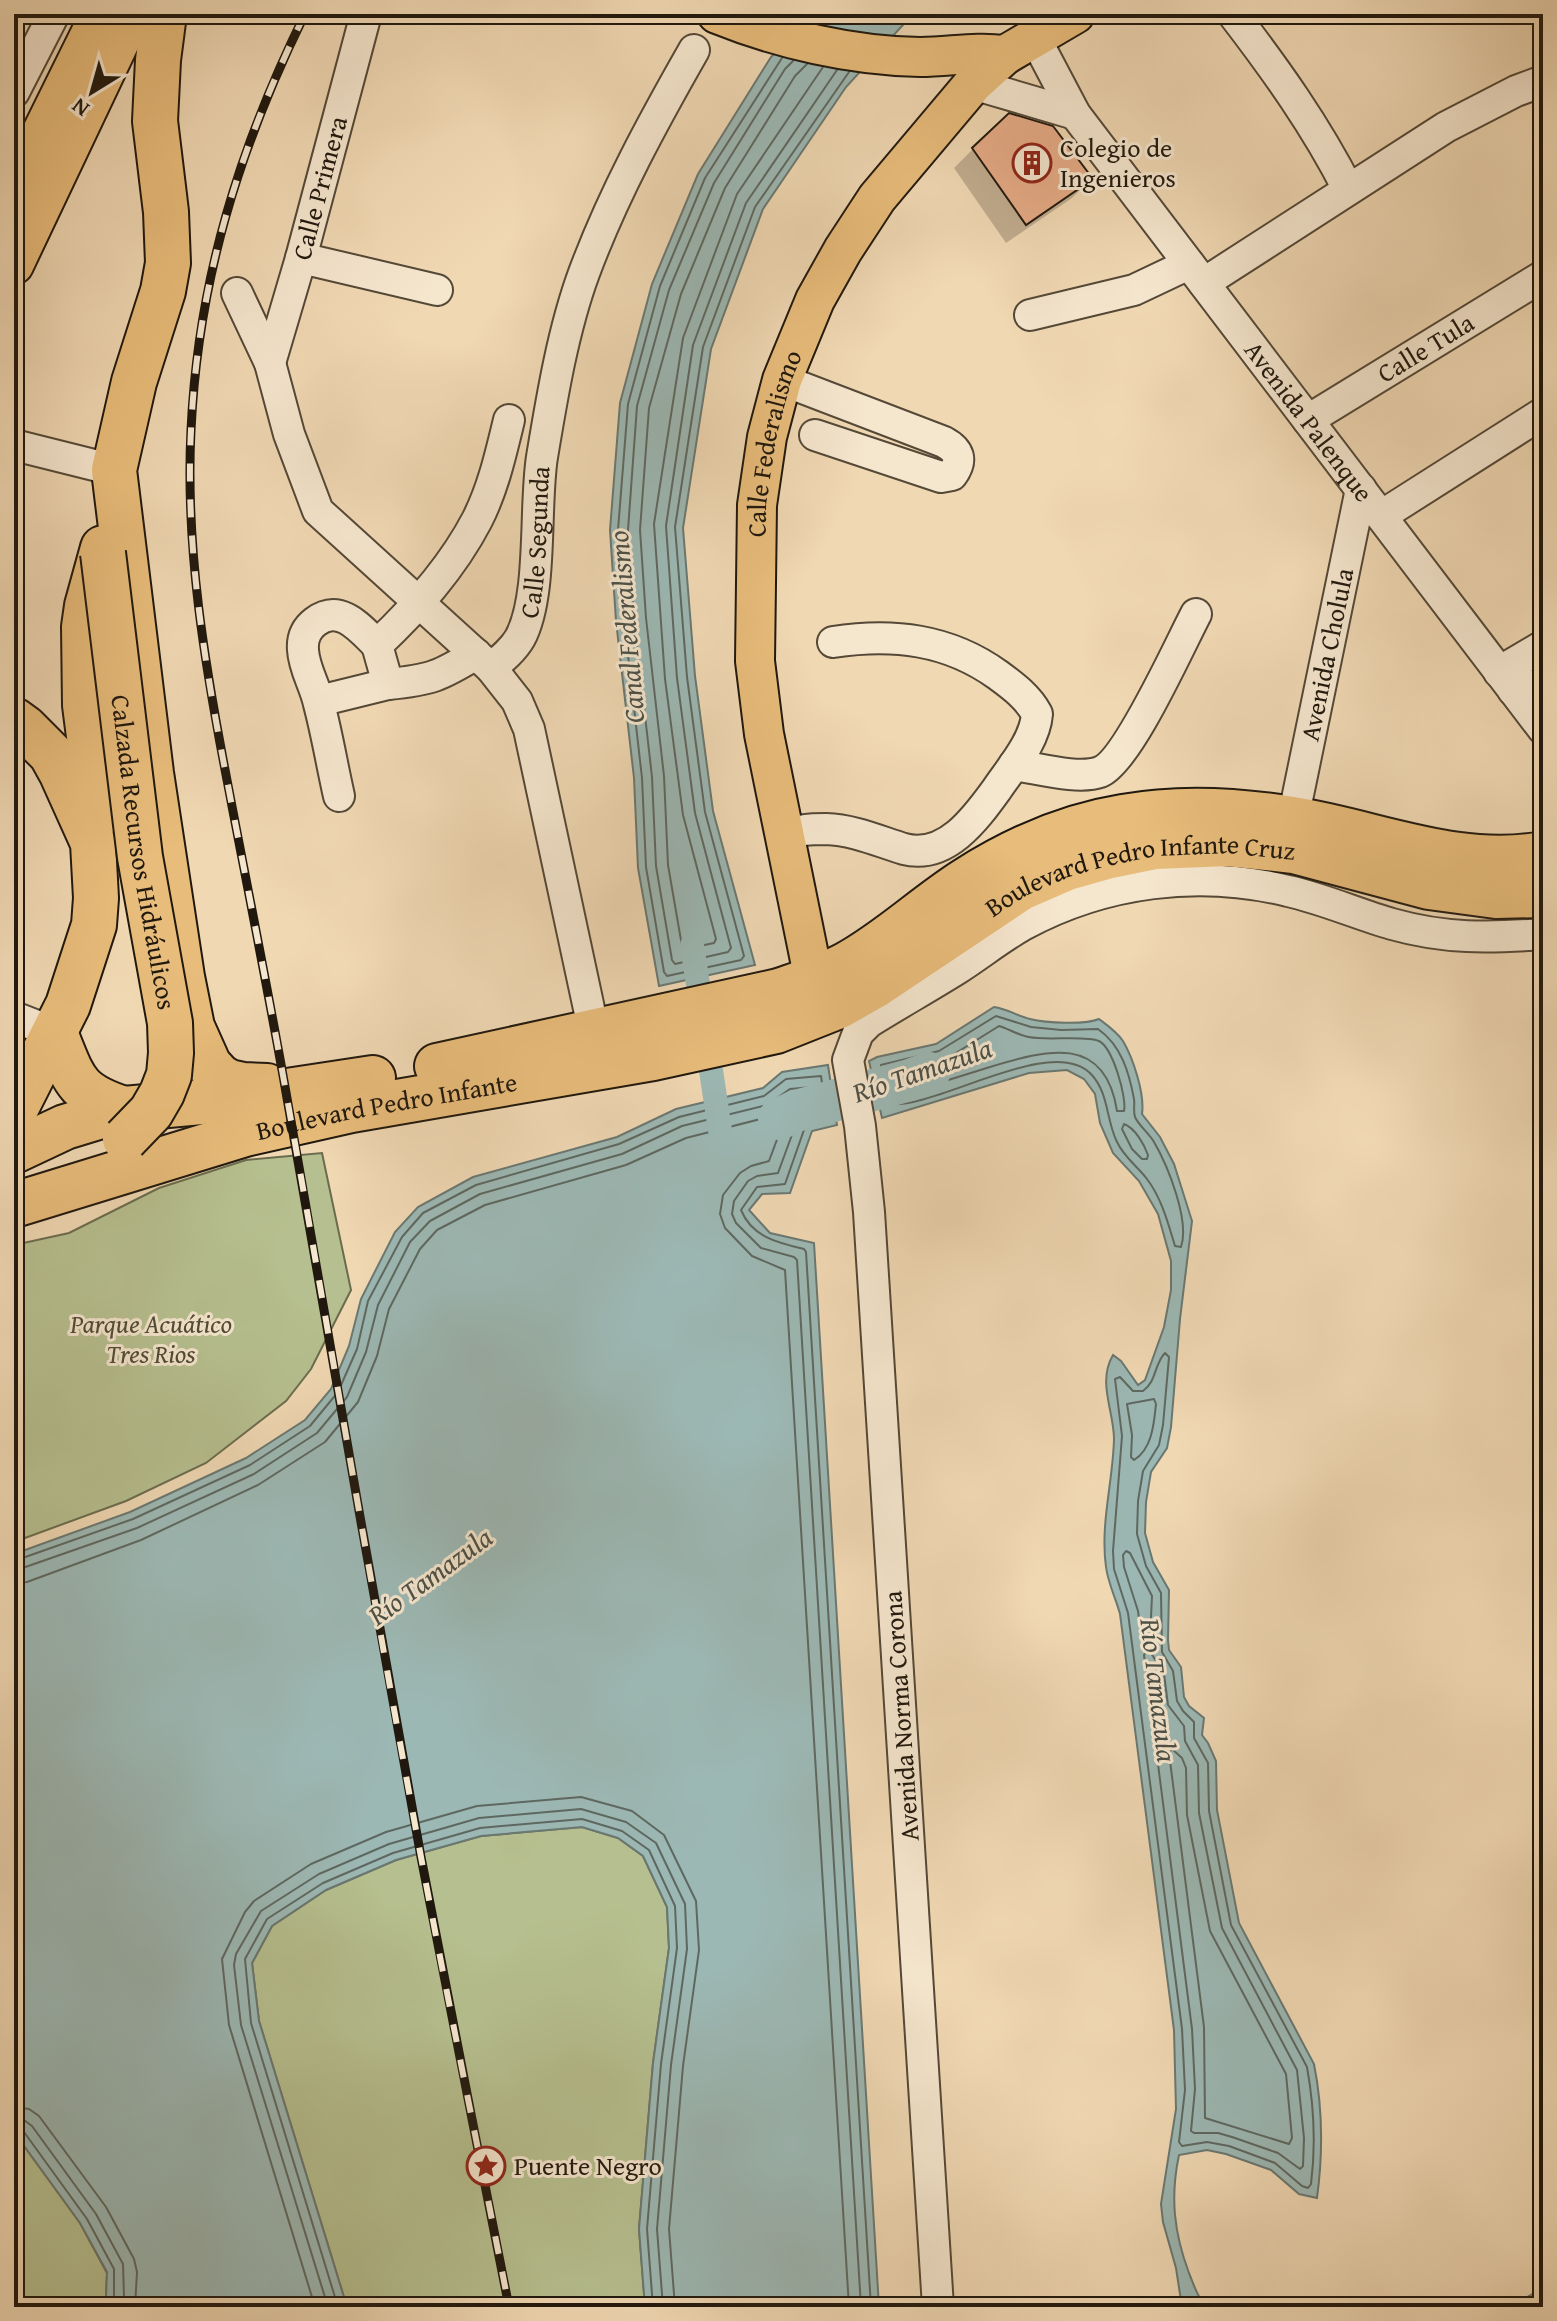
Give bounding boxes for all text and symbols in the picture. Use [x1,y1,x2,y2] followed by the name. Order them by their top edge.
[52,52,132,132] north arrow
[64,91,95,125] text: N
[281,111,357,264] street label: Calle Primera
[1060,128,1176,197] place label: Colegio de Ingenieros
[1011,142,1053,184] building icon: Colegio de Ingenieros
[1369,302,1482,392] street label: Calle Tula
[1235,332,1383,510] street label: Avenida Palenque
[737,343,812,537] street label: Calle Federalismo
[509,464,560,622] street label: Calle Segunda
[597,529,654,725] water label: Canal Federalismo
[1290,564,1363,744] street label: Avenida Cholula
[101,693,187,1013] street label: Calzada Recursos Hidráulicos
[977,824,1297,926] street label: Boulevard Pedro Infante Cruz
[846,1027,997,1113] water label: Río Tamazula
[252,1062,520,1150] street label: Boulevard Pedro Infante
[69,1304,232,1373] park label: Parque Acuático Tres Rios
[358,1516,500,1635] water label: Río Tamazula
[872,1589,929,1843] street label: Avenida Norma Corona
[1130,1615,1189,1764] water label: Río Tamazula
[465,2145,507,2187] place icon: Puente Negro
[514,2146,662,2185] place label: Puente Negro

